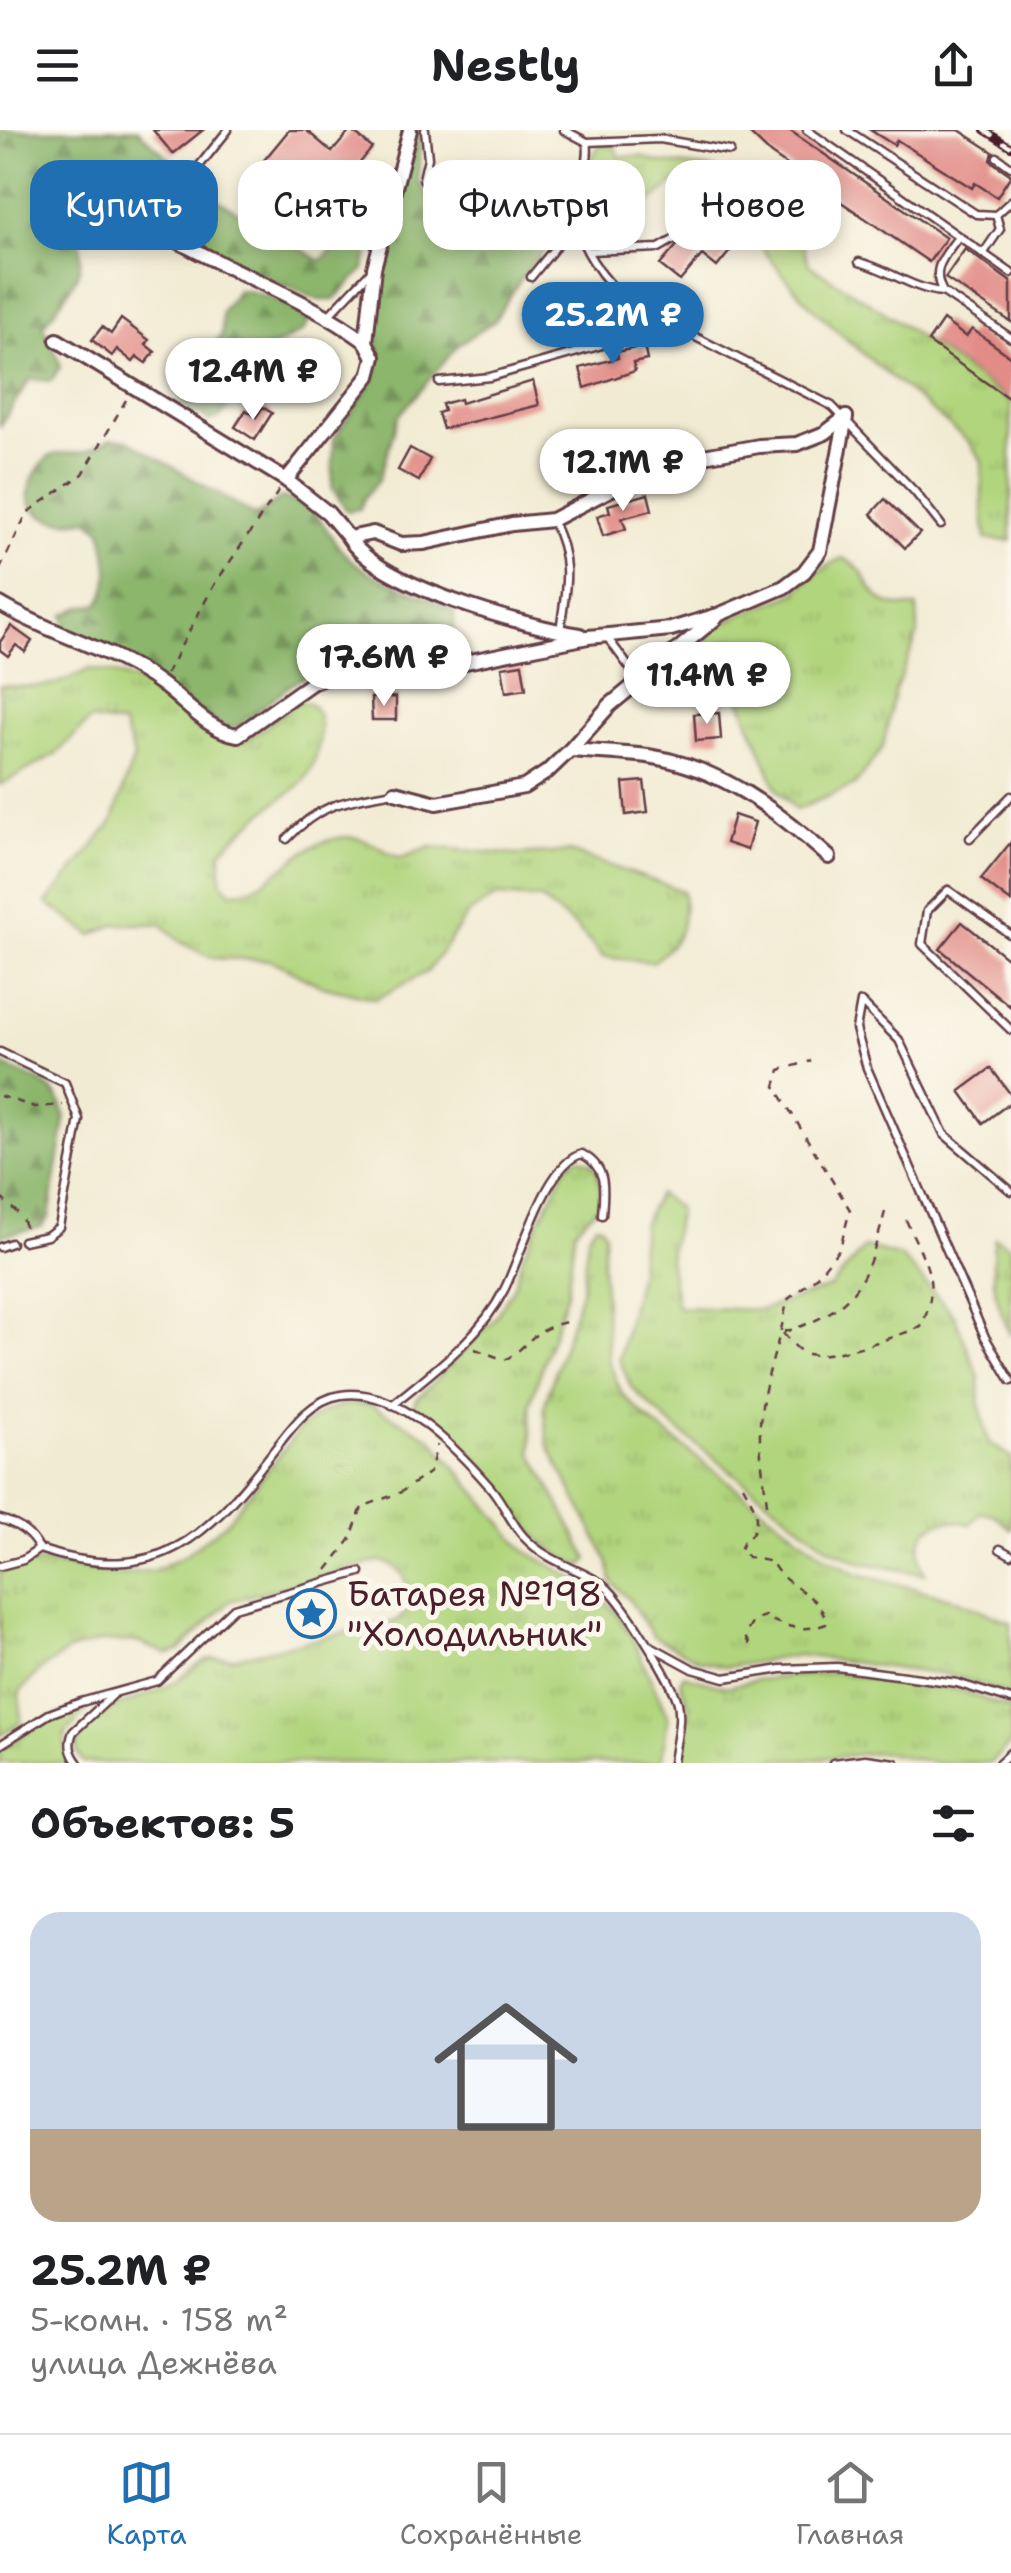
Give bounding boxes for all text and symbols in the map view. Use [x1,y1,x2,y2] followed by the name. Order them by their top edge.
[431,35,580,95] text: Nestly
[30,38,85,93] icon: menu
[926,38,981,93] icon: share
[30,160,218,250] chip: Купить
[238,160,403,250] chip: Снять
[423,160,645,250] chip: Фильтры
[665,160,841,250] chip: Новое
[521,282,705,367] pin: 25.2M ₽
[544,293,682,336] text: 25.2M ₽
[161,338,345,423] pin: 12.4M ₽
[187,349,319,392] text: 12.4M ₽
[531,429,715,514] pin: 12.1M ₽
[562,440,684,483] text: 12.1M ₽
[292,624,476,709] pin: 17.6M ₽
[319,635,449,678] text: 17.6M ₽
[615,642,799,727] pin: 11.4M ₽
[646,653,768,696] text: 11.4M ₽
[347,1570,603,1657] place label: Батарея №198 "Холодильник"
[286,1587,338,1639] place icon: Батарея №198 "Холодильник"
[30,1795,295,1851] text: Объектов: 5
[926,1796,981,1851] icon: filters
[416,1977,596,2157] icon: home
[30,2242,212,2298] text: 25.2M ₽
[30,2298,288,2341] text: 5-комн. · 158 m²
[30,2341,277,2384] text: улица Дежнёва
[107,2455,187,2553] tab: Карта
[400,2455,583,2553] tab: Сохранённые
[796,2455,904,2553] tab: Главная

